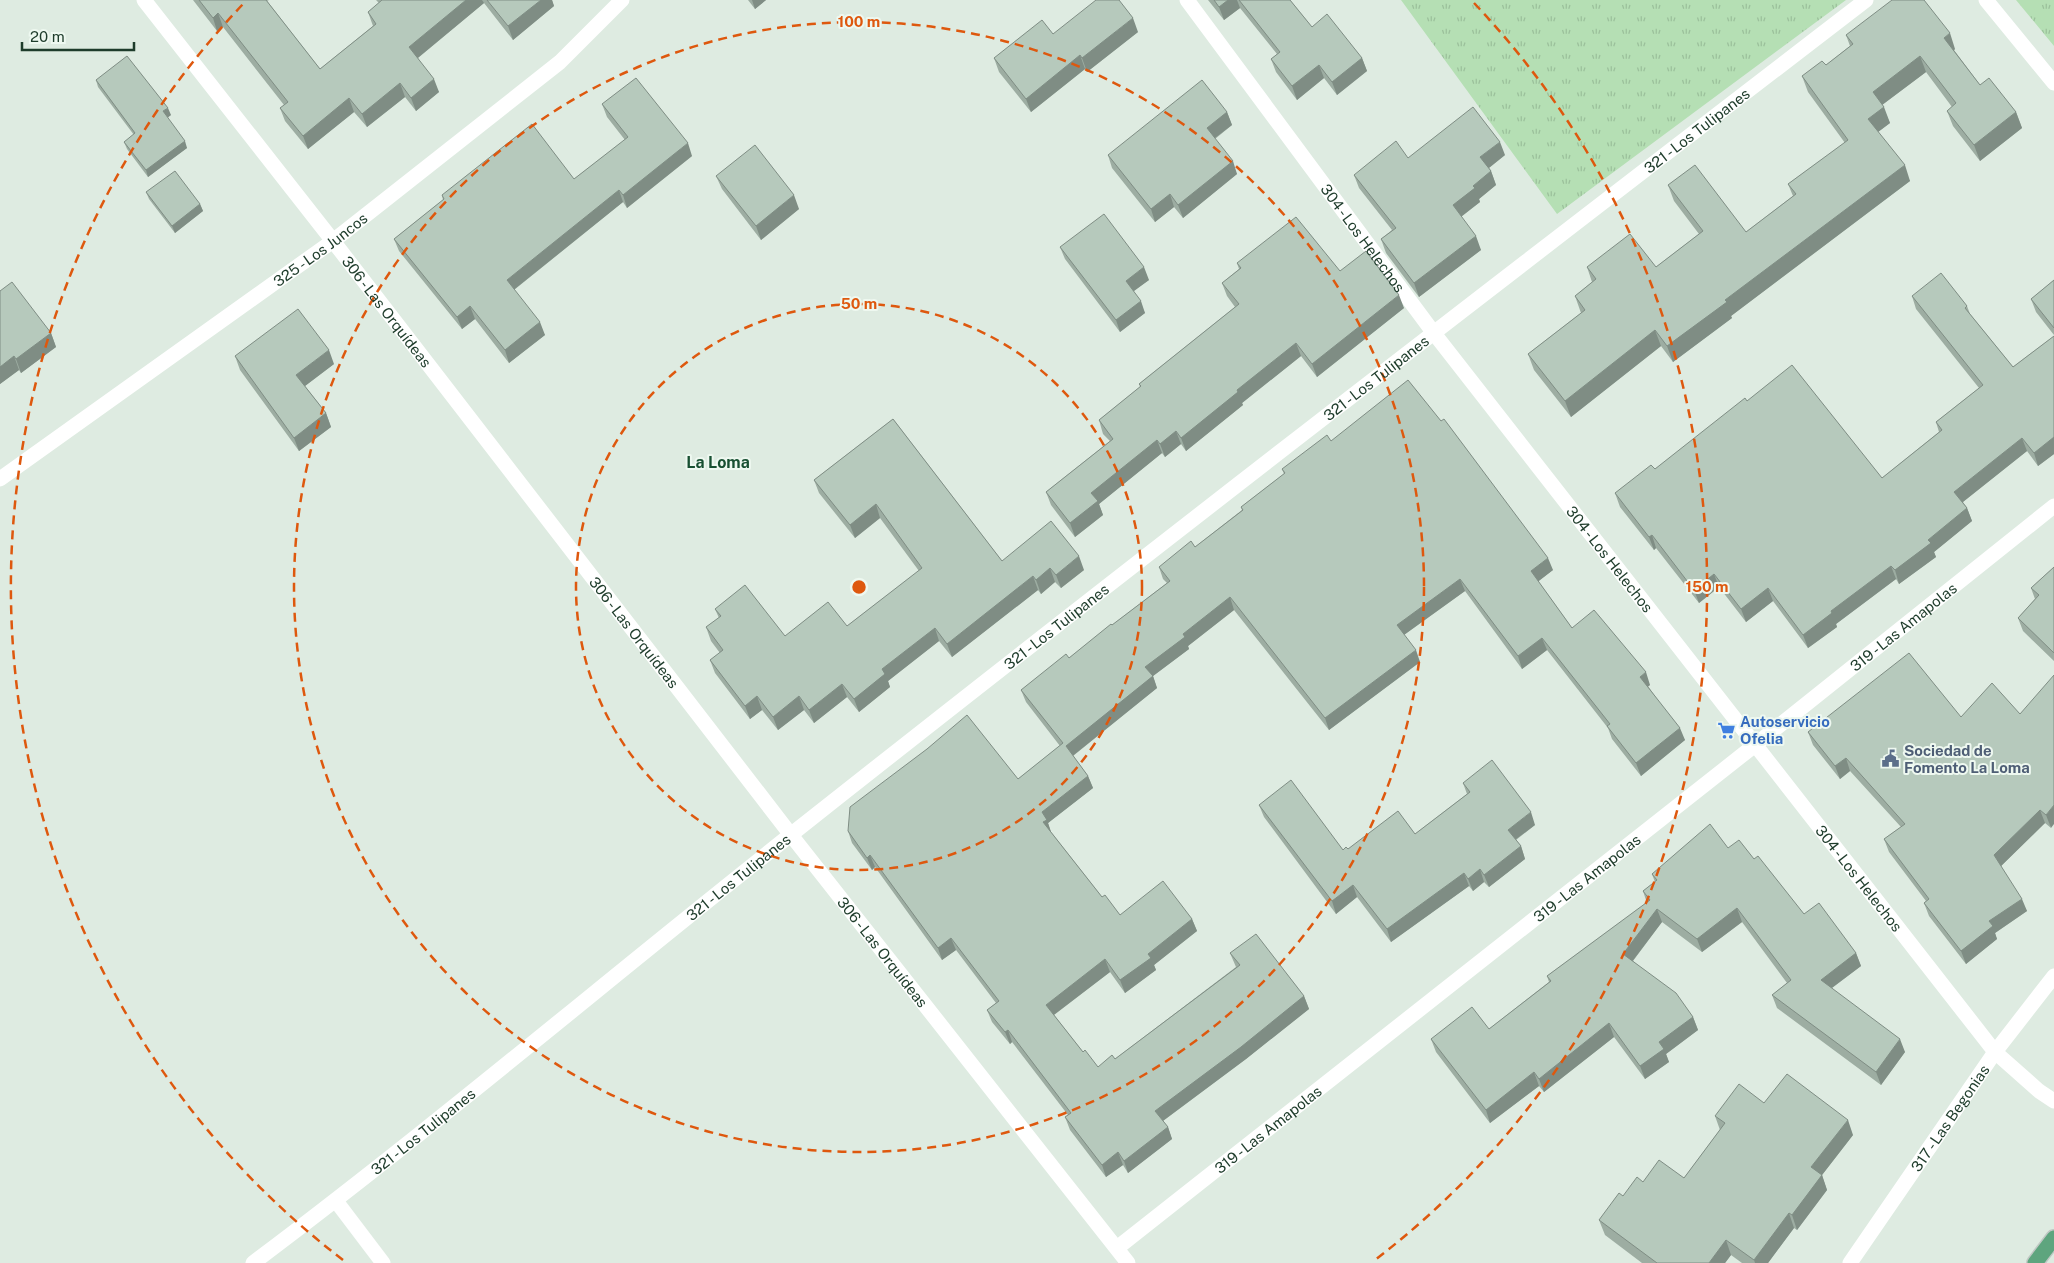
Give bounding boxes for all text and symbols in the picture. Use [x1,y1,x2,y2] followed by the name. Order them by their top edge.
[838,13,880,30] text: 100 m
[22,20,135,52] scale bar
[30,28,65,45] text: 20 m
[1641,84,1753,176] street label: 321 - Los Tulipanes
[1318,180,1409,295] street label: 304 - Los Helechos
[270,209,370,289] street label: 325 - Los Juncos
[339,252,435,370] street label: 306 - Las Orquídeas
[841,295,877,312] text: 50 m
[1320,332,1432,424] street label: 321 - Los Tulipanes
[686,453,750,472] district label: La Loma
[1563,502,1657,615] street label: 304 - Los Helechos
[586,573,683,691] street label: 306 - Las Orquídeas
[850,578,868,596] centre of rings
[1685,578,1729,595] text: 150 m
[1846,579,1960,674] street label: 319 - Las Amapolas
[1000,580,1112,672] street label: 321 - Los Tulipanes
[1740,713,1830,747] place label: Autoservicio Ofelia
[1716,720,1736,740] supermarket icon: Autoservicio Ofelia
[1904,742,2030,776] place label: Sociedad de Fomento La Loma
[1880,749,1900,769] public building icon: Sociedad de Fomento La Loma
[1813,822,1906,935] street label: 304 - Los Helechos
[683,830,793,924] street label: 321 - Los Tulipanes
[1530,830,1643,925] street label: 319 - Las Amapolas
[834,893,932,1010] street label: 306 - Las Orquídeas
[1907,1061,1992,1175] street label: 317 - Las Begonias
[1211,1082,1325,1176] street label: 319 - Las Amapolas
[367,1085,478,1178] street label: 321 - Los Tulipanes

